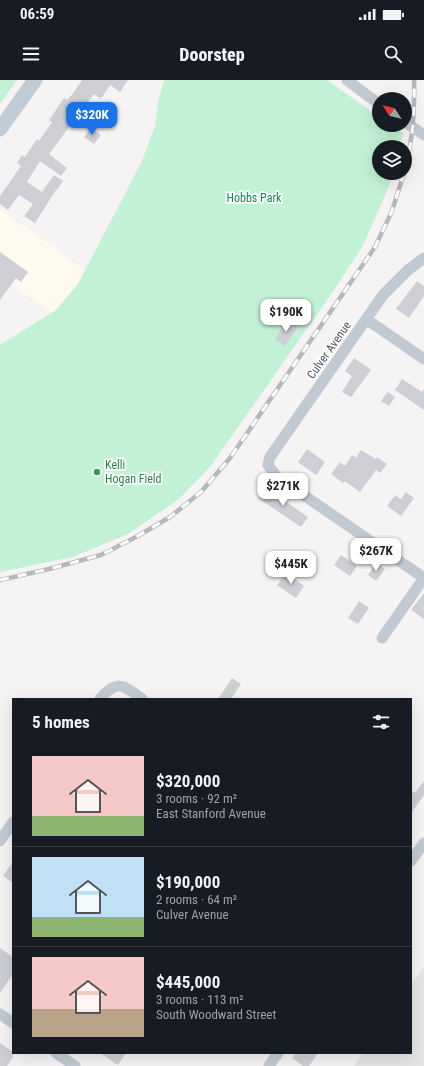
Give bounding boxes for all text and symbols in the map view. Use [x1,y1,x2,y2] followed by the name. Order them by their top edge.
[20,5,54,23] text: 06:59
[20,43,42,65] icon: menu
[382,43,404,65] icon: search
[179,44,245,65] text: Doorstep
[372,92,412,132] north arrow
[372,92,412,180] map controls
[64,102,120,136] pin: $320K
[75,107,109,122] text: $320K
[372,140,412,180] button: layers
[227,191,282,205] park label: Hobbs Park
[258,299,314,333] pin: $190K
[269,304,303,319] text: $190K
[304,318,354,381] street label: Culver Avenue
[105,458,162,486] place label: Kelli Hogan Field
[92,467,102,477] marker: Kelli Hogan Field
[255,473,311,507] pin: $271K
[266,478,300,493] text: $271K
[348,538,404,572] pin: $267K
[359,543,393,558] text: $267K
[263,551,319,585] pin: $445K
[274,556,308,571] text: $445K
[370,711,392,733] icon: filters
[32,712,90,732] text: 5 homes
[156,771,220,791] text: $320,000
[64,772,112,820] icon: home
[156,791,237,806] text: 3 rooms · 92 m²
[156,806,266,821] text: East Stanford Avenue
[156,872,220,892] text: $190,000
[64,873,112,921] icon: home
[156,892,237,907] text: 2 rooms · 64 m²
[156,907,229,922] text: Culver Avenue
[156,972,220,992] text: $445,000
[64,973,112,1021] icon: home
[156,992,243,1007] text: 3 rooms · 113 m²
[156,1007,276,1022] text: South Woodward Street

